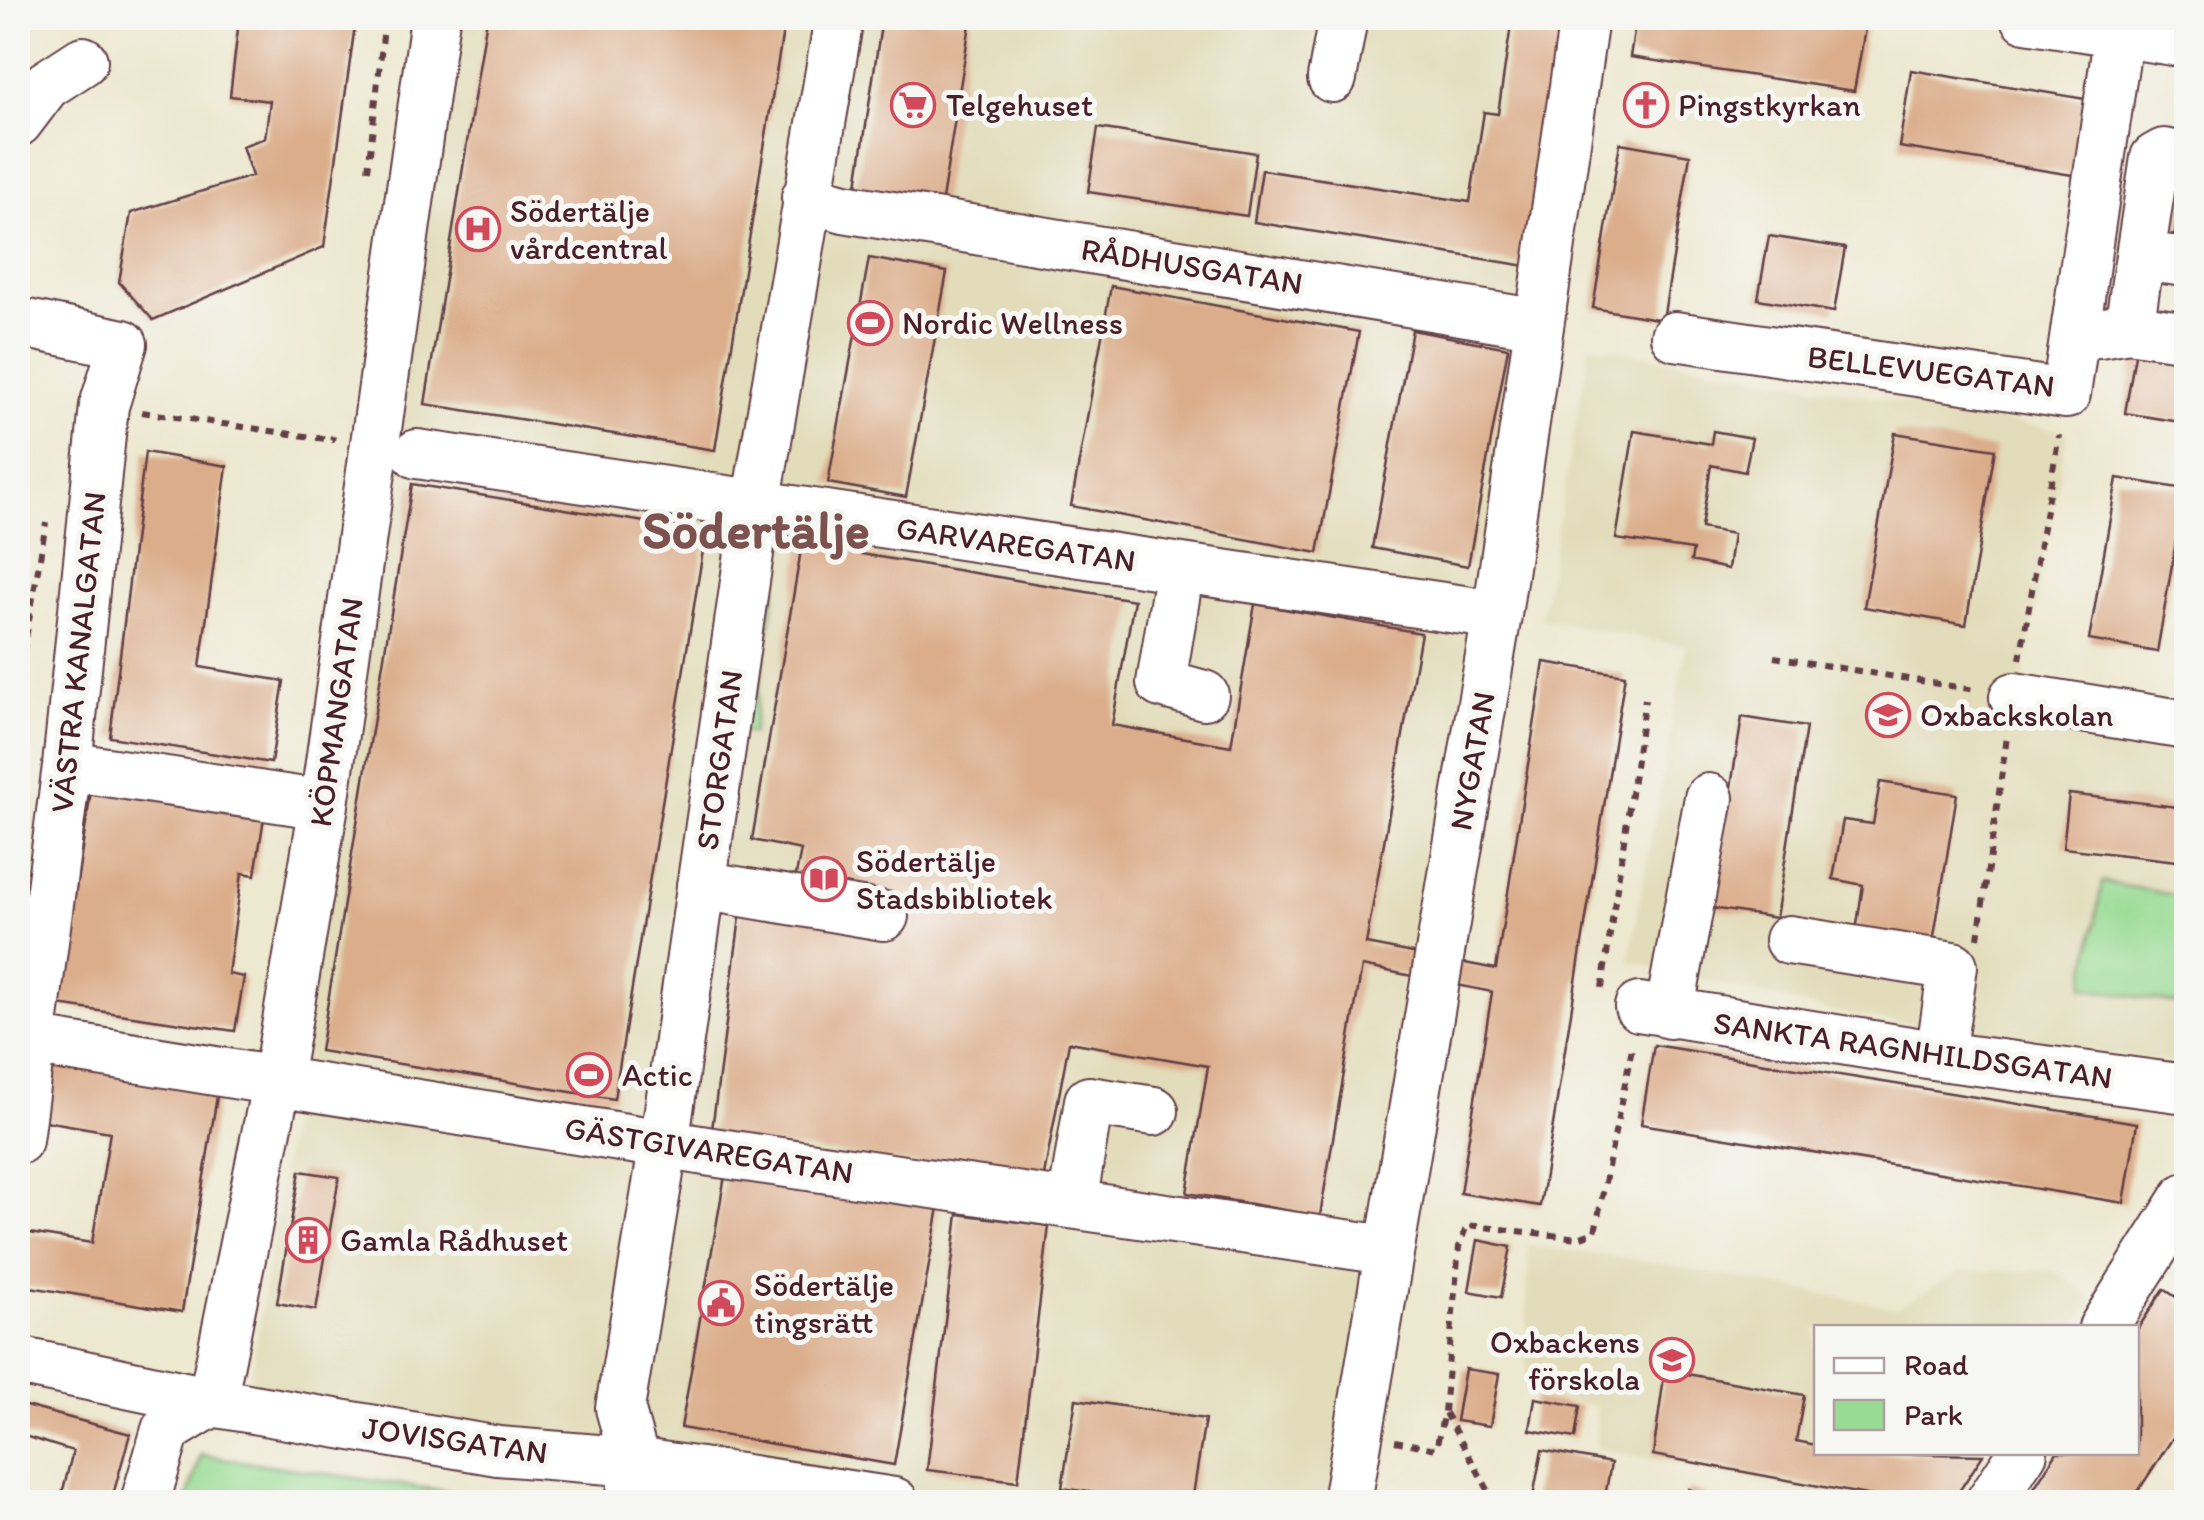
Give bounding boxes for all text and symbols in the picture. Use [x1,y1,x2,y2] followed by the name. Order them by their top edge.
[890,82,936,128] supermarket icon: Telgehuset
[1623,82,1669,128] church icon: Pingstkyrkan
[946,86,1093,124] place label: Telgehuset
[1678,86,1861,124] place label: Pingstkyrkan
[510,192,668,267] place label: Södertälje vårdcentral
[455,206,501,252] hospital icon: Södertälje vårdcentral
[1078,230,1306,302] street label: RÅDHUSGATAN
[847,300,893,346] sports icon: Nordic Wellness
[902,304,1123,342] place label: Nordic Wellness
[1805,337,2057,405] street label: BELLEVUEGATAN
[42,490,114,814] street label: VÄSTRA KANALGATAN
[642,499,870,561] district label: Södertälje
[894,508,1138,580] street label: GARVAREGATAN
[301,595,371,829] street label: KÖPMANGATAN
[688,668,750,852] street label: STORGATAN
[1441,689,1503,833] street label: NYGATAN
[1865,692,1911,738] school or university icon: Oxbackskolan
[1920,696,2113,734] place label: Oxbackskolan
[856,842,1053,917] place label: Södertälje Stadsbibliotek
[801,856,847,902] library icon: Södertälje Stadsbibliotek
[1711,1003,2115,1097] street label: SANKTA RAGNHILDSGATAN
[566,1052,612,1098] sports icon: Actic
[622,1056,693,1094] place label: Actic
[562,1108,856,1192] street label: GÄSTGIVAREGATAN
[285,1217,331,1263] building icon: Gamla Rådhuset
[340,1221,568,1259] place label: Gamla Rådhuset
[754,1266,894,1341] place label: Södertälje tingsrätt
[698,1280,744,1326] public building icon: Södertälje tingsrätt
[1490,1323,1640,1398] place label: Oxbackens förskola
[1814,1325,2139,1455] legend
[1649,1337,1695,1383] school or university icon: Oxbackens förskola
[1904,1346,1969,1383] text: Road
[1904,1396,1963,1433] text: Park
[360,1408,550,1472] street label: JOVISGATAN

